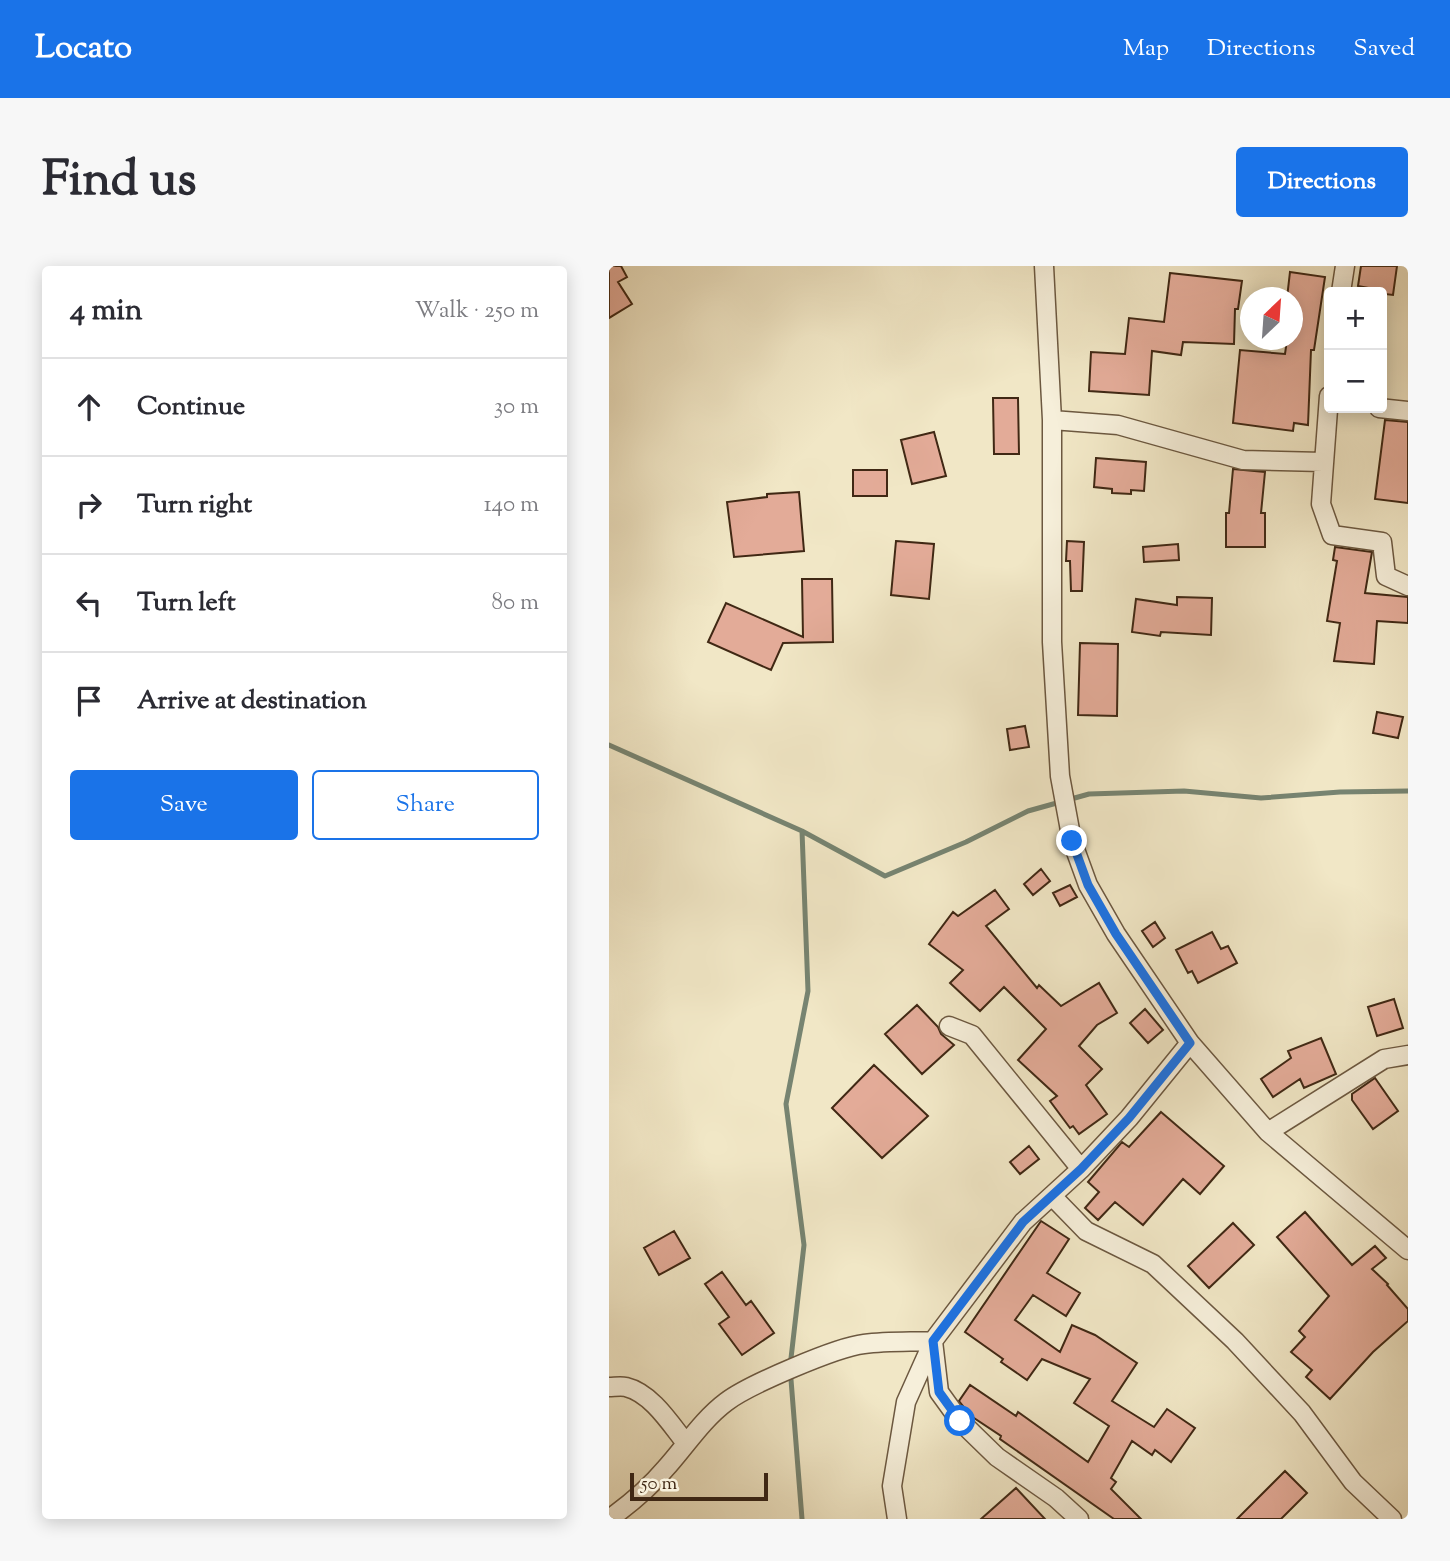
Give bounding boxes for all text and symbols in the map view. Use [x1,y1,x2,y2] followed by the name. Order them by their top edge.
[35,25,132,73] text: Locato
[1123,32,1169,66] text: Map
[1207,32,1315,66] text: Directions
[1353,32,1415,66] text: Saved
[42,147,196,217] text: Find us
[1236,147,1408,217] button: Directions
[1240,287,1303,350] north arrow
[1324,287,1387,413] map controls
[1324,287,1387,350] button: +
[70,290,143,333] text: 4 min
[415,295,539,328] text: Walk · 250 m
[1324,350,1387,413] button: −
[70,388,108,426] icon: ahead
[137,389,245,426] text: Continue
[494,391,539,424] text: 30 m
[70,486,108,524] icon: right
[137,487,252,524] text: Turn right
[484,489,539,522] text: 140 m
[70,584,108,622] icon: left
[137,585,236,622] text: Turn left
[491,587,539,620] text: 80 m
[70,682,108,720] icon: arrive
[137,683,367,720] text: Arrive at destination
[70,770,298,840] button: Save
[312,770,539,840] button: Share
[1056,825,1087,856] route end
[944,1405,975,1436] route start
[630,1470,768,1502] scale bar
[641,1471,677,1498] text: 50 m

